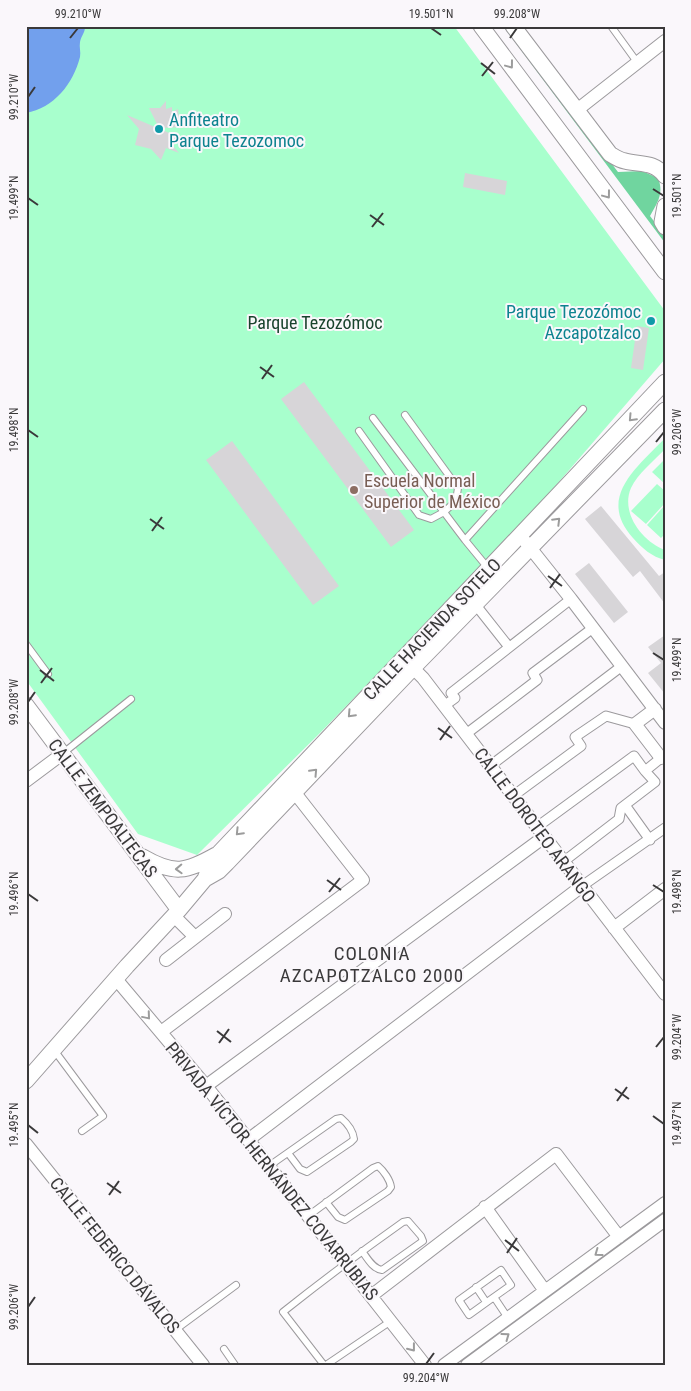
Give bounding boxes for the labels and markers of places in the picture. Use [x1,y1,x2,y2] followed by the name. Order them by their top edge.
[169,109,304,151] place label: Anfiteatro Parque Tezozomoc
[153,123,165,135] marker: Anfiteatro Parque Tezozomoc
[506,301,641,343] place label: Parque Tezozómoc Azcapotzalco
[645,315,657,327] marker: Parque Tezozómoc Azcapotzalco
[364,470,501,512] place label: Escuela Normal Superior de México
[348,484,360,496] marker: Escuela Normal Superior de México

